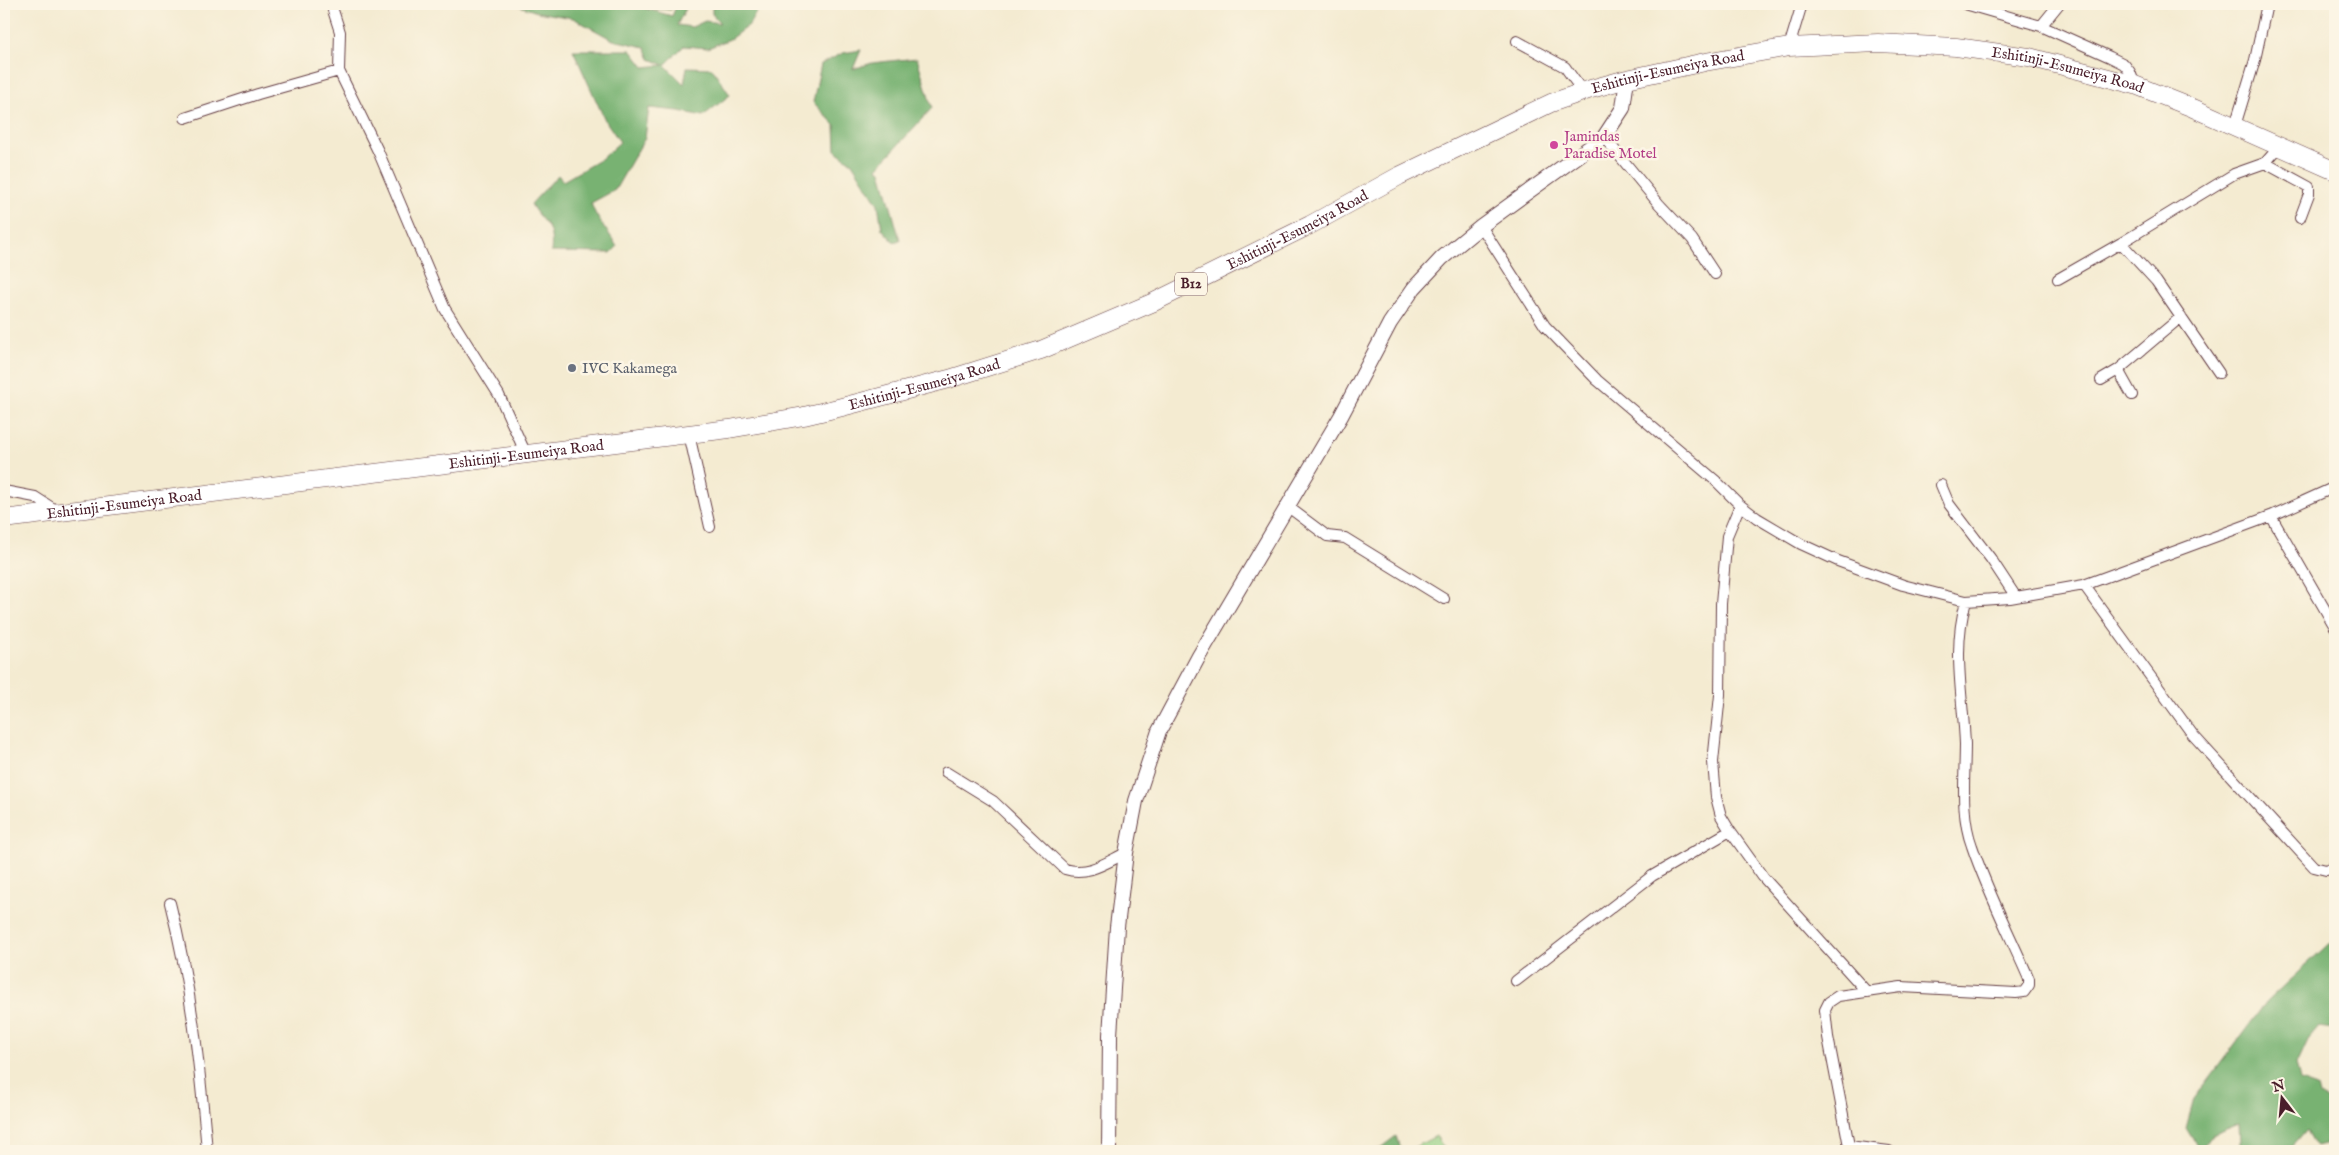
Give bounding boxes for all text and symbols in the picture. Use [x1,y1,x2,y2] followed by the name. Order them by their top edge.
[1990,42,2148,97] street label: Eshitinji-Esumeiya Road
[1589,45,1747,98] street label: Eshitinji-Esumeiya Road
[1562,127,1658,163] place label: Jamindas Paradise Motel
[1548,139,1560,151] marker: Jamindas Paradise Motel
[1224,185,1372,274] street label: Eshitinji-Esumeiya Road
[1175,272,1207,296] road number: B12
[847,354,1003,414] street label: Eshitinji-Esumeiya Road
[582,359,678,378] place label: IVC Kakamega
[566,362,578,374] marker: IVC Kakamega
[447,435,606,473] street label: Eshitinji-Esumeiya Road
[45,485,204,523] street label: Eshitinji-Esumeiya Road
[2256,1072,2306,1122] north arrow
[2269,1076,2287,1097] text: N

